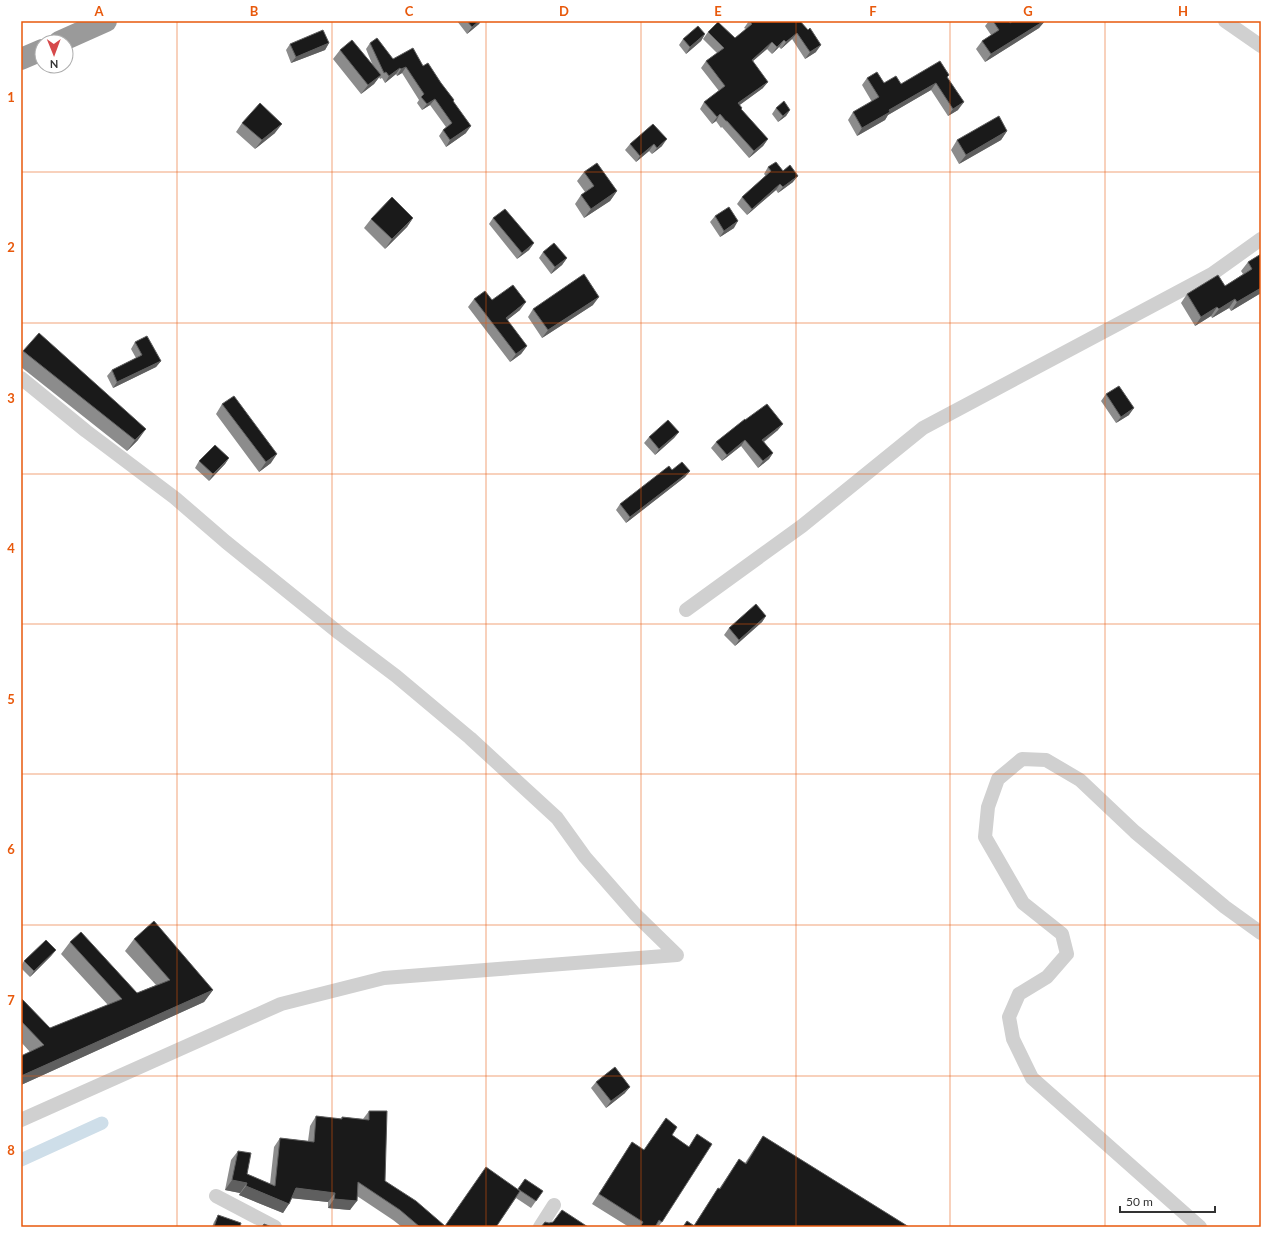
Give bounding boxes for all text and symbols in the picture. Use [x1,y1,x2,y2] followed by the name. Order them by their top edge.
[93,3,104,19] text: A
[250,3,259,19] text: B
[405,3,414,19] text: C
[559,3,569,19] text: D
[714,3,722,19] text: E
[869,3,877,19] text: F
[1023,3,1033,19] text: G
[1178,3,1188,19] text: H
[34,34,74,74] north arrow
[50,58,59,71] text: N
[7,89,15,105] text: 1
[7,239,15,255] text: 2
[7,390,15,406] text: 3
[7,540,15,556] text: 4
[7,691,15,707] text: 5
[7,841,15,857] text: 6
[7,992,15,1008] text: 7
[7,1142,15,1158] text: 8
[1120,1188,1215,1214] scale bar
[1126,1194,1153,1209] text: 50 m

